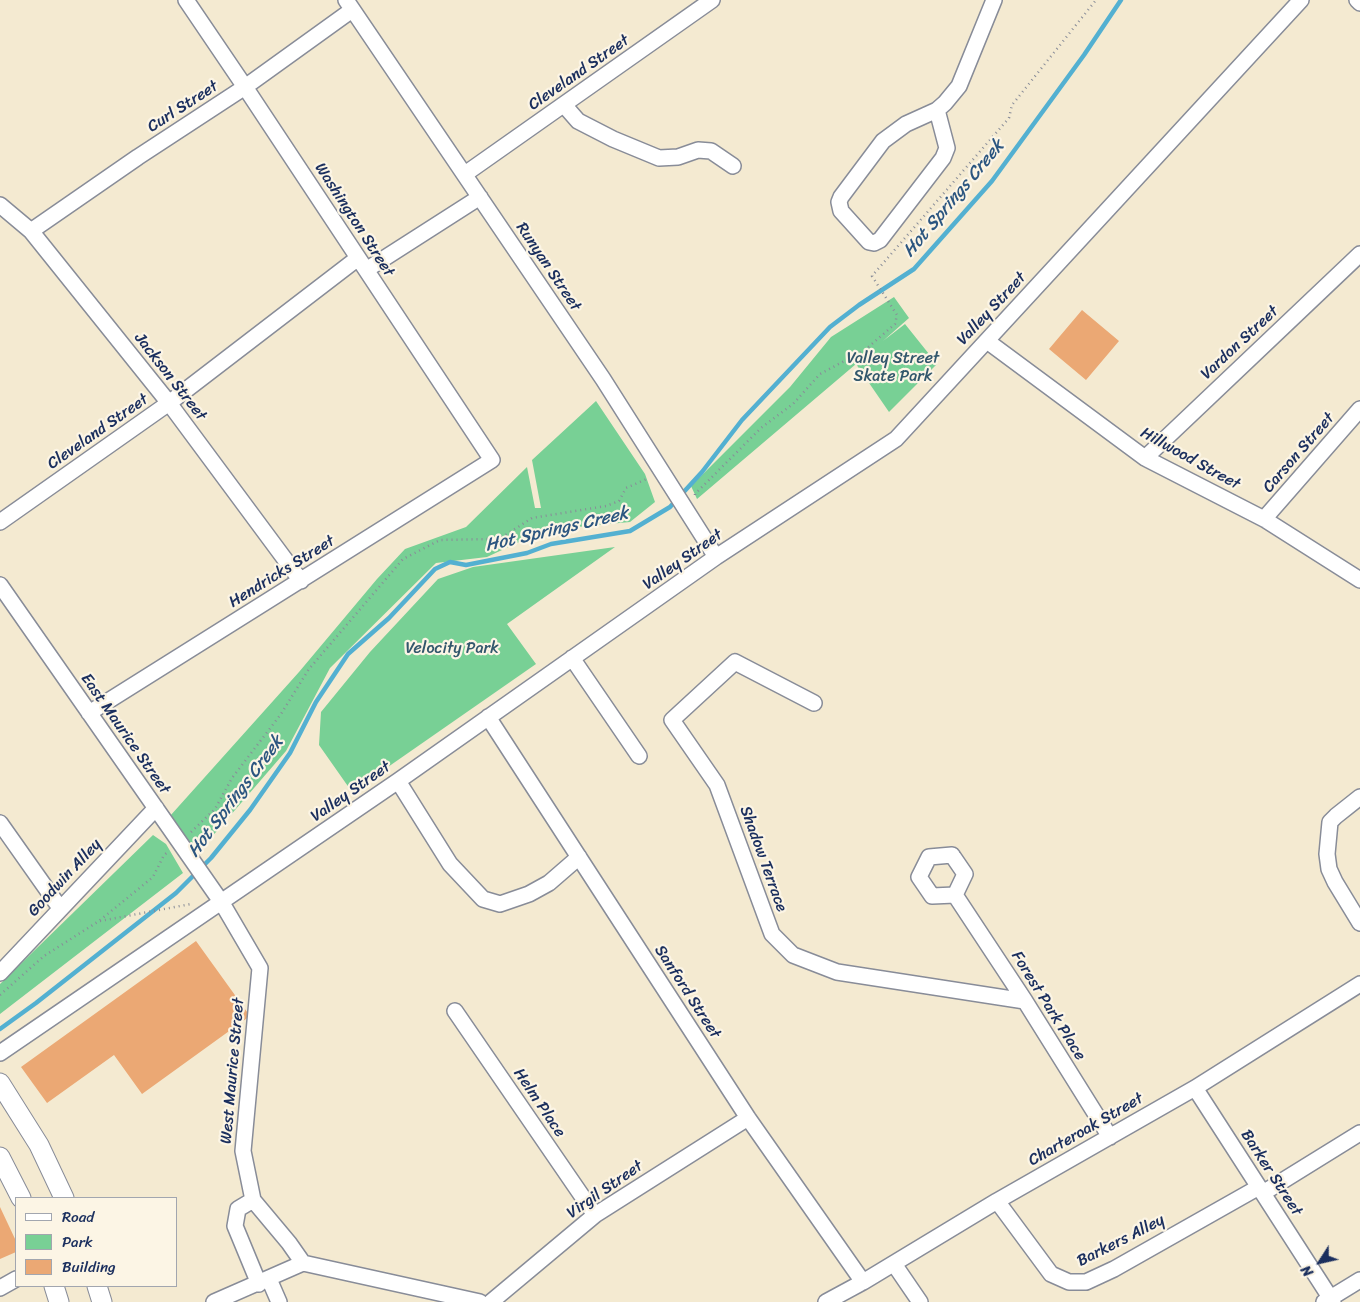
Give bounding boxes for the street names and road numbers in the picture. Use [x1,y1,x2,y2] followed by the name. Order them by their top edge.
[525,31,633,115] street label: Cleveland Street
[144,77,222,137] street label: Curl Street
[310,160,398,280] street label: Washington Street
[511,219,585,315] street label: Runyan Street
[953,269,1031,349] street label: Valley Street
[1197,302,1283,384] street label: Vardon Street
[130,329,210,425] street label: Jackson Street
[44,390,152,474] street label: Cleveland Street
[1259,409,1339,497] street label: Carson Street
[1137,424,1243,494] street label: Hillwood Street
[640,526,726,594] street label: Valley Street
[225,532,339,612] street label: Hendricks Street
[76,670,174,798] street label: East Maurice Street
[308,758,394,826] street label: Valley Street
[735,804,791,914] street label: Shadow Terrace
[24,835,106,921] street label: Goodwin Alley
[650,942,724,1042] street label: Sanford Street
[1007,948,1089,1064] street label: Forest Park Place
[217,997,249,1145] street label: West Maurice Street
[509,1065,569,1141] street label: Helm Place
[1025,1089,1147,1171] street label: Charteroak Street
[1236,1126,1306,1220] street label: Barker Street
[563,1157,647,1223] street label: Virgil Street
[1074,1211,1168,1271] street label: Barkers Alley

